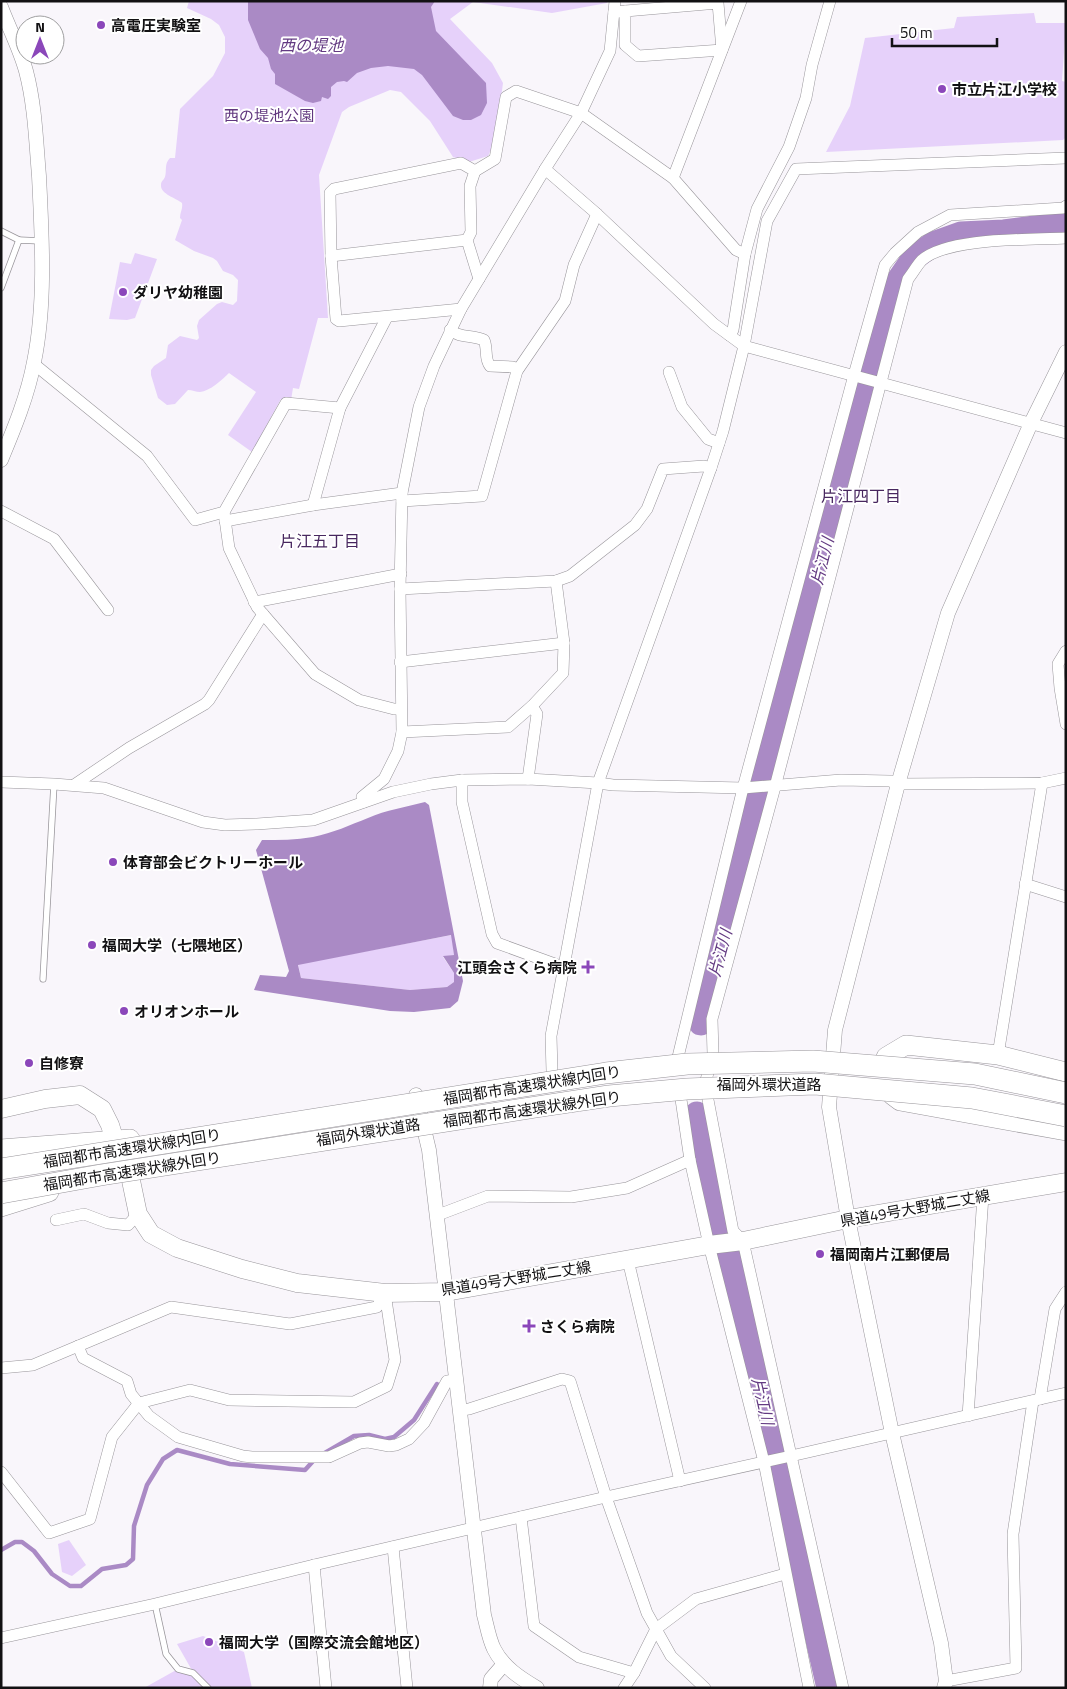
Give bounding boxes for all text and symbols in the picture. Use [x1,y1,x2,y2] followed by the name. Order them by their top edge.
[111,14,201,37] place label: 高電圧実験室
[15,15,65,65] north arrow
[892,15,997,47] scale bar
[35,16,45,37] text: N
[95,19,107,31] marker: 高電圧実験室
[900,21,933,44] text: 50 m
[279,33,345,57] water label: 西の堤池
[952,78,1057,101] place label: 市立片江小学校
[936,83,948,95] marker: 市立片江小学校
[224,104,314,127] park label: 西の堤池公園
[133,281,223,304] place label: ダリヤ幼稚園
[117,286,129,298] marker: ダリヤ幼稚園
[821,484,901,508] district label: 片江四丁目
[280,529,360,553] district label: 片江五丁目
[805,533,840,587] water label: 片江川
[123,851,303,874] place label: 体育部会ビクトリーホール
[107,856,119,868] marker: 体育部会ビクトリーホール
[702,925,738,979] water label: 片江川
[101,934,252,957] place label: 福岡大学（七隈地区）
[86,939,98,951] marker: 福岡大学（七隈地区）
[457,956,577,979] place label: 江頭会さくら病院
[581,960,595,974] marker: 江頭会さくら病院
[134,1000,239,1023] place label: オリオンホール
[118,1005,130,1017] marker: オリオンホール
[39,1052,84,1075] place label: 自修寮
[23,1057,35,1069] marker: 自修寮
[441,1060,623,1110] street label: 福岡都市高速環状線内回り
[716,1073,822,1096] street label: 福岡外環状道路
[441,1085,623,1133] street label: 福岡都市高速環状線外回り
[314,1112,422,1152] street label: 福岡外環状道路
[41,1123,223,1173] street label: 福岡都市高速環状線内回り
[41,1146,223,1196] street label: 福岡都市高速環状線外回り
[838,1183,992,1233] street label: 県道49号大野城二丈線
[829,1243,950,1266] place label: 福岡南片江郵便局
[814,1248,826,1260] marker: 福岡南片江郵便局
[439,1255,593,1301] street label: 県道49号大野城二丈線
[540,1315,615,1338] place label: さくら病院
[522,1319,536,1333] marker: さくら病院
[746,1375,781,1429] water label: 片江川
[218,1631,429,1654] place label: 福岡大学（国際交流会館地区）
[203,1636,215,1648] marker: 福岡大学（国際交流会館地区）

